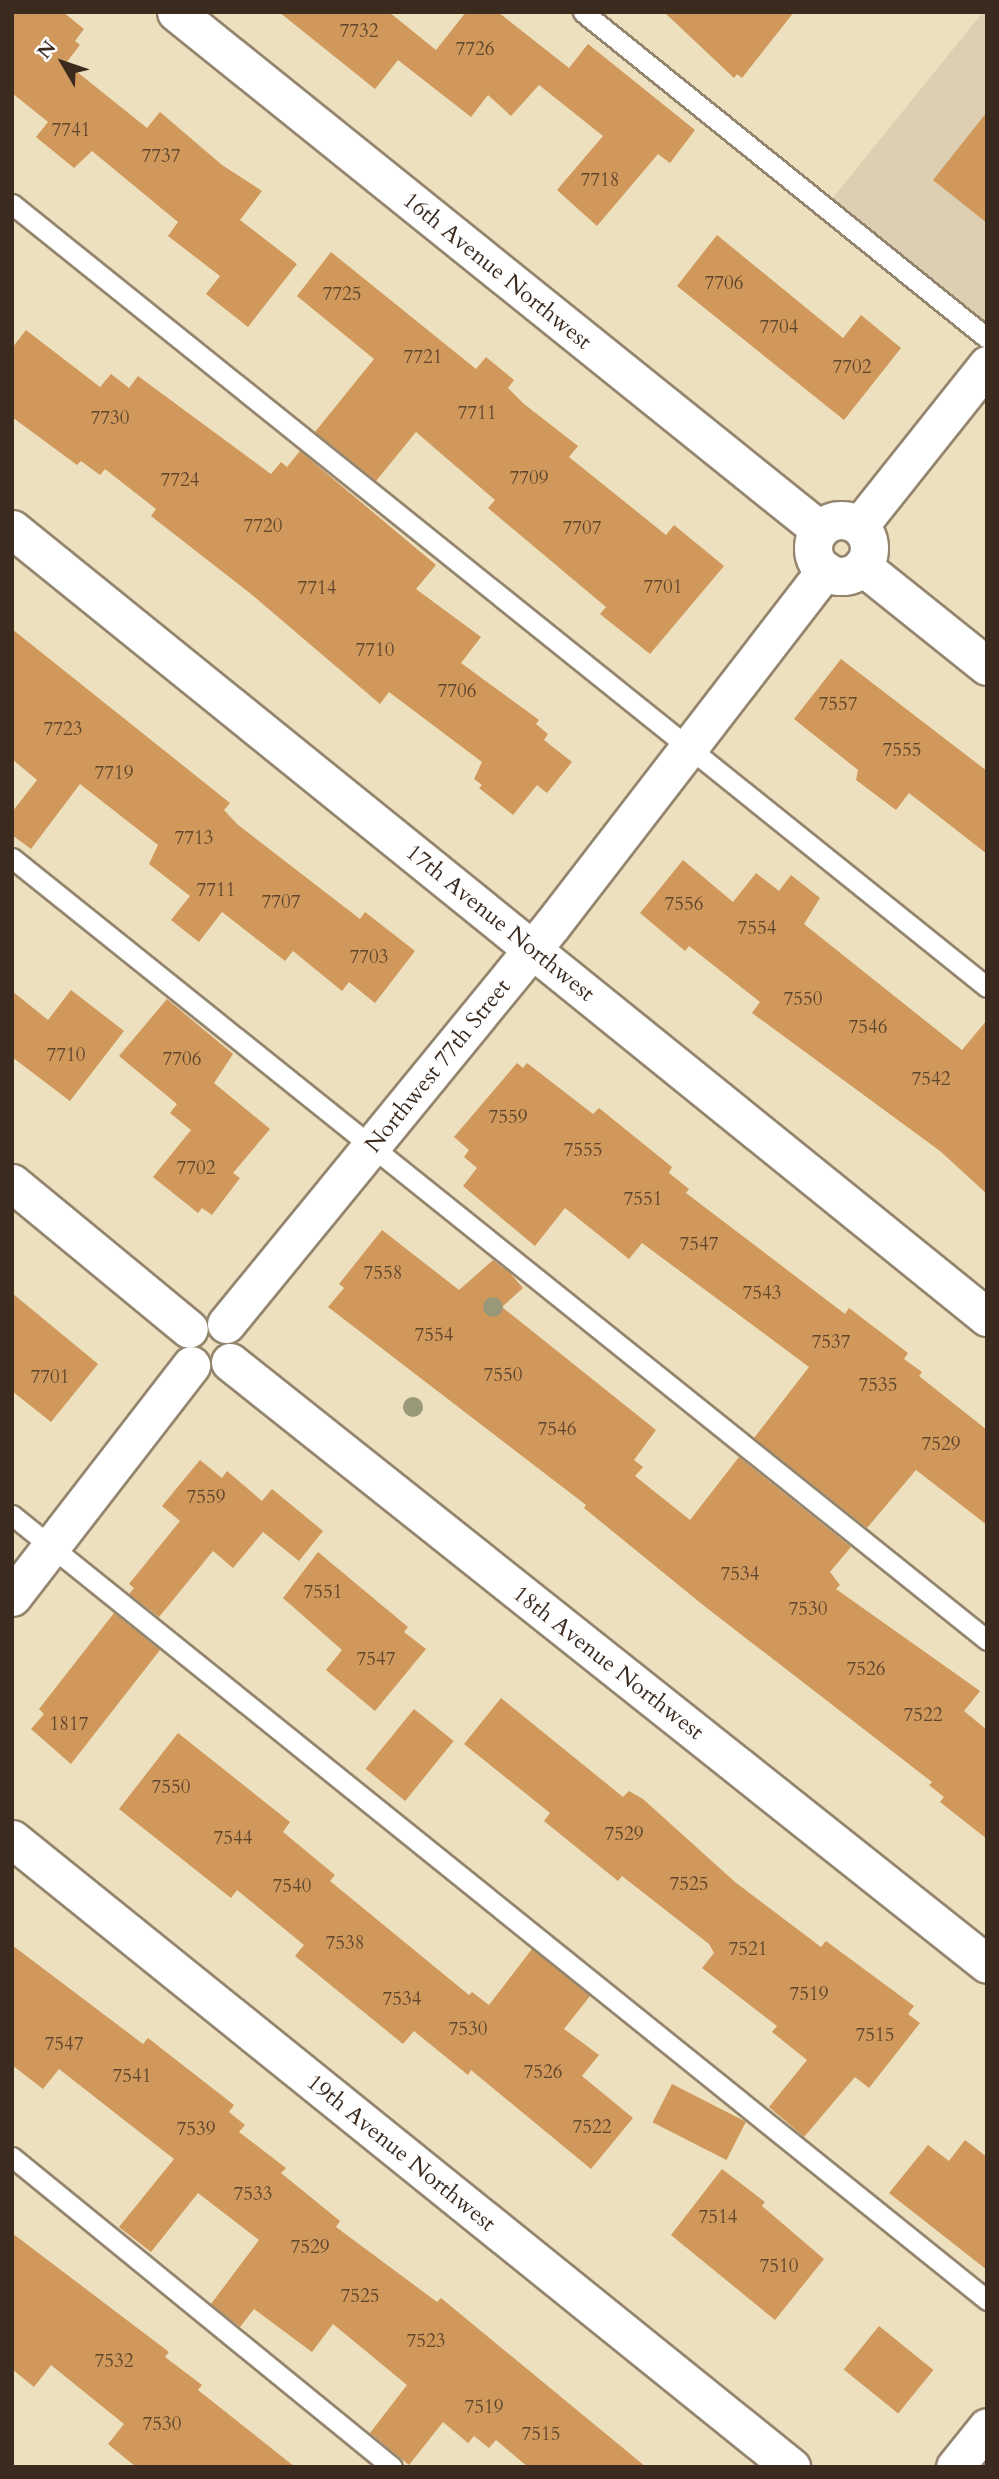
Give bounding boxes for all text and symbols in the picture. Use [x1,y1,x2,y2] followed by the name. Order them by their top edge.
[340,21,378,43] house number: 7732
[28,28,98,98] north arrow
[31,35,62,64] text: N
[456,39,494,61] house number: 7726
[52,120,90,142] house number: 7741
[142,146,180,168] house number: 7737
[581,170,619,192] house number: 7718
[397,186,597,356] street label: 16th Avenue Northwest
[705,273,743,295] house number: 7706
[323,284,361,306] house number: 7725
[760,317,798,339] house number: 7704
[404,347,442,369] house number: 7721
[833,357,871,379] house number: 7702
[458,403,496,425] house number: 7711
[91,408,129,430] house number: 7730
[510,468,548,490] house number: 7709
[161,470,199,492] house number: 7724
[244,516,282,538] house number: 7720
[563,518,601,540] house number: 7707
[644,577,682,599] house number: 7701
[298,578,336,600] house number: 7714
[356,640,394,662] house number: 7710
[438,681,476,703] house number: 7706
[819,694,857,716] house number: 7557
[44,719,82,741] house number: 7723
[883,740,921,762] house number: 7555
[95,763,133,785] house number: 7719
[175,828,213,850] house number: 7713
[400,838,600,1008] street label: 17th Avenue Northwest
[197,880,235,902] house number: 7711
[262,892,300,914] house number: 7707
[665,894,703,916] house number: 7556
[738,918,776,940] house number: 7554
[350,947,388,969] house number: 7703
[360,974,516,1158] street label: Northwest 77th Street
[784,989,822,1011] house number: 7550
[849,1017,887,1039] house number: 7546
[47,1045,85,1067] house number: 7710
[163,1049,201,1071] house number: 7706
[912,1069,950,1091] house number: 7542
[489,1107,527,1129] house number: 7559
[564,1140,602,1162] house number: 7555
[177,1158,215,1180] house number: 7702
[624,1189,662,1211] house number: 7551
[680,1234,718,1256] house number: 7547
[364,1263,402,1285] house number: 7558
[743,1283,781,1305] house number: 7543
[415,1325,453,1347] house number: 7554
[812,1332,850,1354] house number: 7537
[484,1365,522,1387] house number: 7550
[31,1367,69,1389] house number: 7701
[859,1375,897,1397] house number: 7535
[538,1419,576,1441] house number: 7546
[922,1434,960,1456] house number: 7529
[187,1487,225,1509] house number: 7559
[721,1564,759,1586] house number: 7534
[507,1580,709,1746] street label: 18th Avenue Northwest
[304,1582,342,1604] house number: 7551
[789,1599,827,1621] house number: 7530
[357,1649,395,1671] house number: 7547
[847,1659,885,1681] house number: 7526
[904,1705,942,1727] house number: 7522
[50,1714,88,1736] house number: 1817
[152,1777,190,1799] house number: 7550
[605,1824,643,1846] house number: 7529
[214,1828,252,1850] house number: 7544
[670,1874,708,1896] house number: 7525
[273,1876,311,1898] house number: 7540
[326,1933,364,1955] house number: 7538
[729,1939,767,1961] house number: 7521
[790,1984,828,2006] house number: 7519
[383,1989,421,2011] house number: 7534
[449,2019,487,2041] house number: 7530
[856,2025,894,2047] house number: 7515
[45,2034,83,2056] house number: 7547
[524,2062,562,2084] house number: 7526
[113,2066,151,2088] house number: 7541
[301,2068,501,2238] street label: 19th Avenue Northwest
[573,2117,611,2139] house number: 7522
[177,2119,215,2141] house number: 7539
[234,2184,272,2206] house number: 7533
[699,2207,737,2229] house number: 7514
[291,2237,329,2259] house number: 7529
[760,2256,798,2278] house number: 7510
[341,2286,379,2308] house number: 7525
[407,2331,445,2353] house number: 7523
[95,2351,133,2373] house number: 7532
[465,2397,503,2419] house number: 7519
[143,2414,181,2436] house number: 7530
[522,2424,560,2446] house number: 7515

